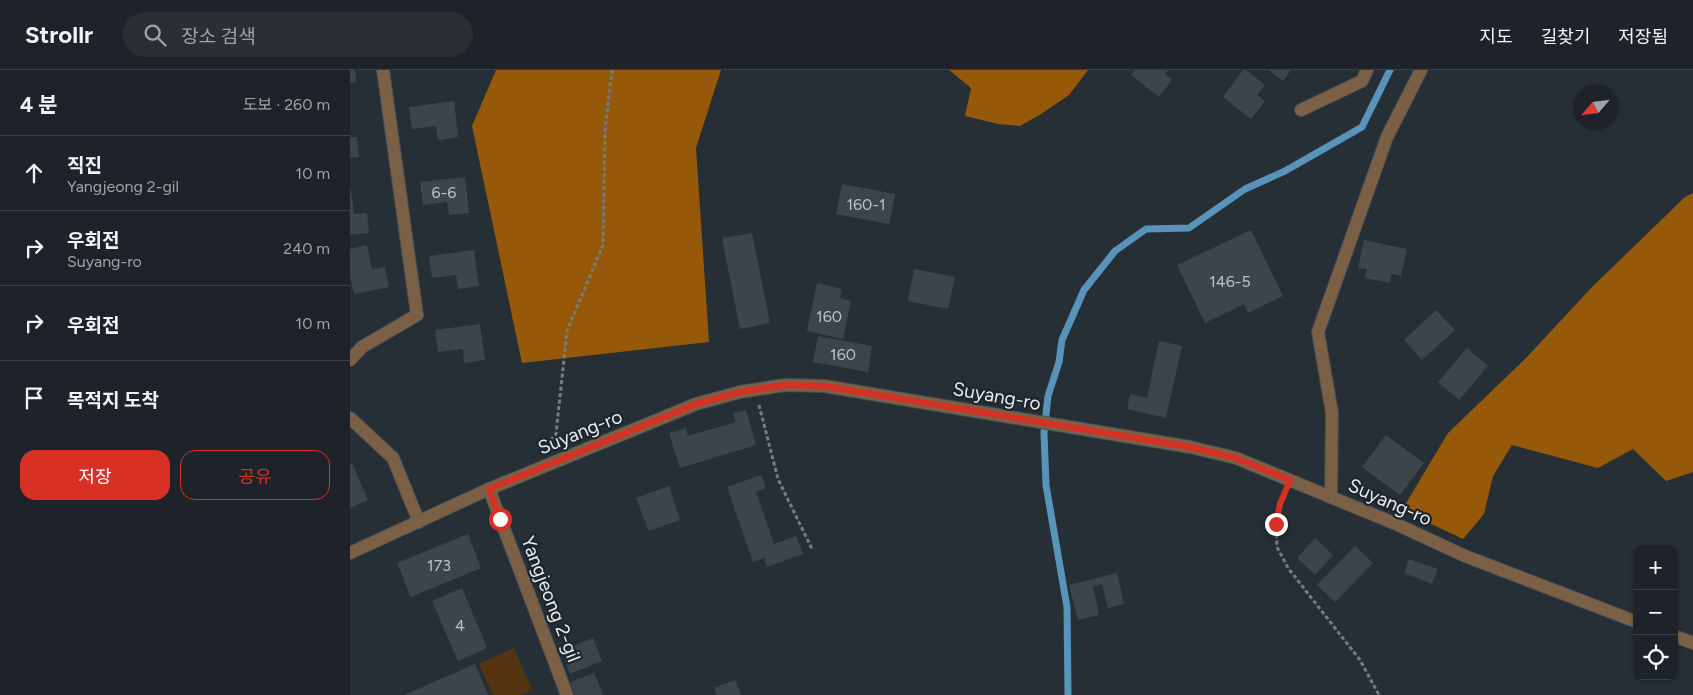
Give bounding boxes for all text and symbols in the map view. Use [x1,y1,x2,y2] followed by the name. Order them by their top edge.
[123,12,473,57] search box
[25,20,93,49] text: Strollr
[141,21,169,49] icon: search
[181,25,256,48] text: 장소 검색
[1480,26,1513,48] text: 지도
[1541,26,1590,48] text: 길찾기
[1618,26,1668,48] text: 저장됨
[1573,85,1618,130] north arrow
[20,92,58,117] text: 4 분
[243,95,330,114] text: 도보 · 260 m
[67,154,102,177] text: 직진
[20,159,48,187] icon: ahead
[296,164,330,183] text: 10 m
[67,177,179,196] text: Yangjeong 2-gil
[432,183,456,202] house number: 6-6
[846,195,886,214] house number: 160-1
[67,229,119,252] text: 우회전
[20,234,48,262] icon: right
[283,239,330,258] text: 240 m
[67,252,142,271] text: Suyang-ro
[1209,272,1251,291] house number: 146-5
[816,307,842,326] house number: 160
[20,309,48,337] icon: right
[67,314,119,337] text: 우회전
[296,314,330,333] text: 10 m
[830,345,856,364] house number: 160
[951,377,1043,415] street label: Suyang-ro
[20,384,48,412] icon: arrive
[67,389,159,412] text: 목적지 도착
[534,405,626,459] street label: Suyang-ro
[20,450,170,500] button: 저장
[180,450,330,500] button: 공유
[1345,473,1435,531] street label: Suyang-ro
[489,508,512,531] route start
[1265,513,1288,536] route end
[516,533,586,665] street label: Yangjeong 2-gil
[1633,545,1678,680] map controls
[1633,545,1678,590] button: +
[427,556,451,575] house number: 173
[1633,590,1678,635] button: −
[455,616,465,635] house number: 4
[1633,635,1678,680] button: locate

